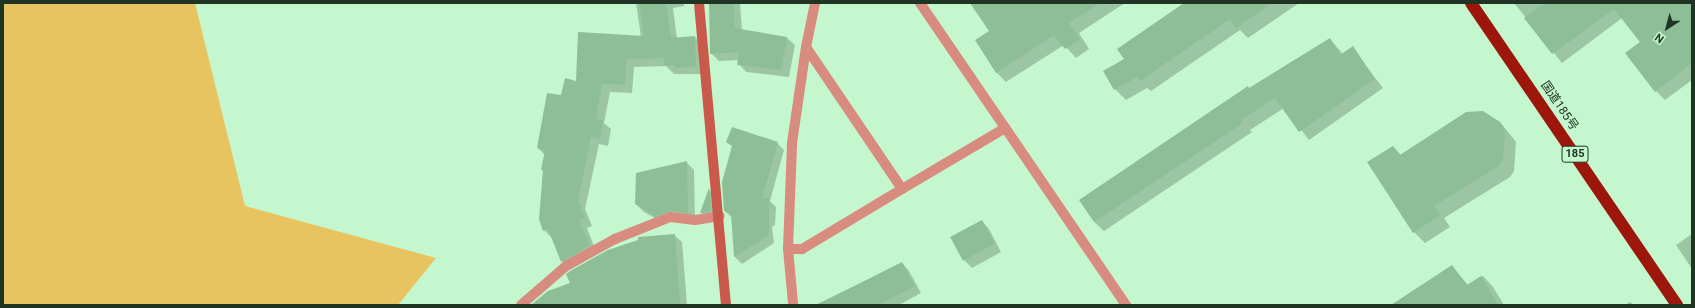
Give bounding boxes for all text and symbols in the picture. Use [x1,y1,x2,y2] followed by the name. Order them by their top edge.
[1647,8,1687,48] north arrow
[1653,31,1667,46] text: N
[1537,79,1581,133] street label: 国道185号
[1561,145,1589,163] road number: 185

